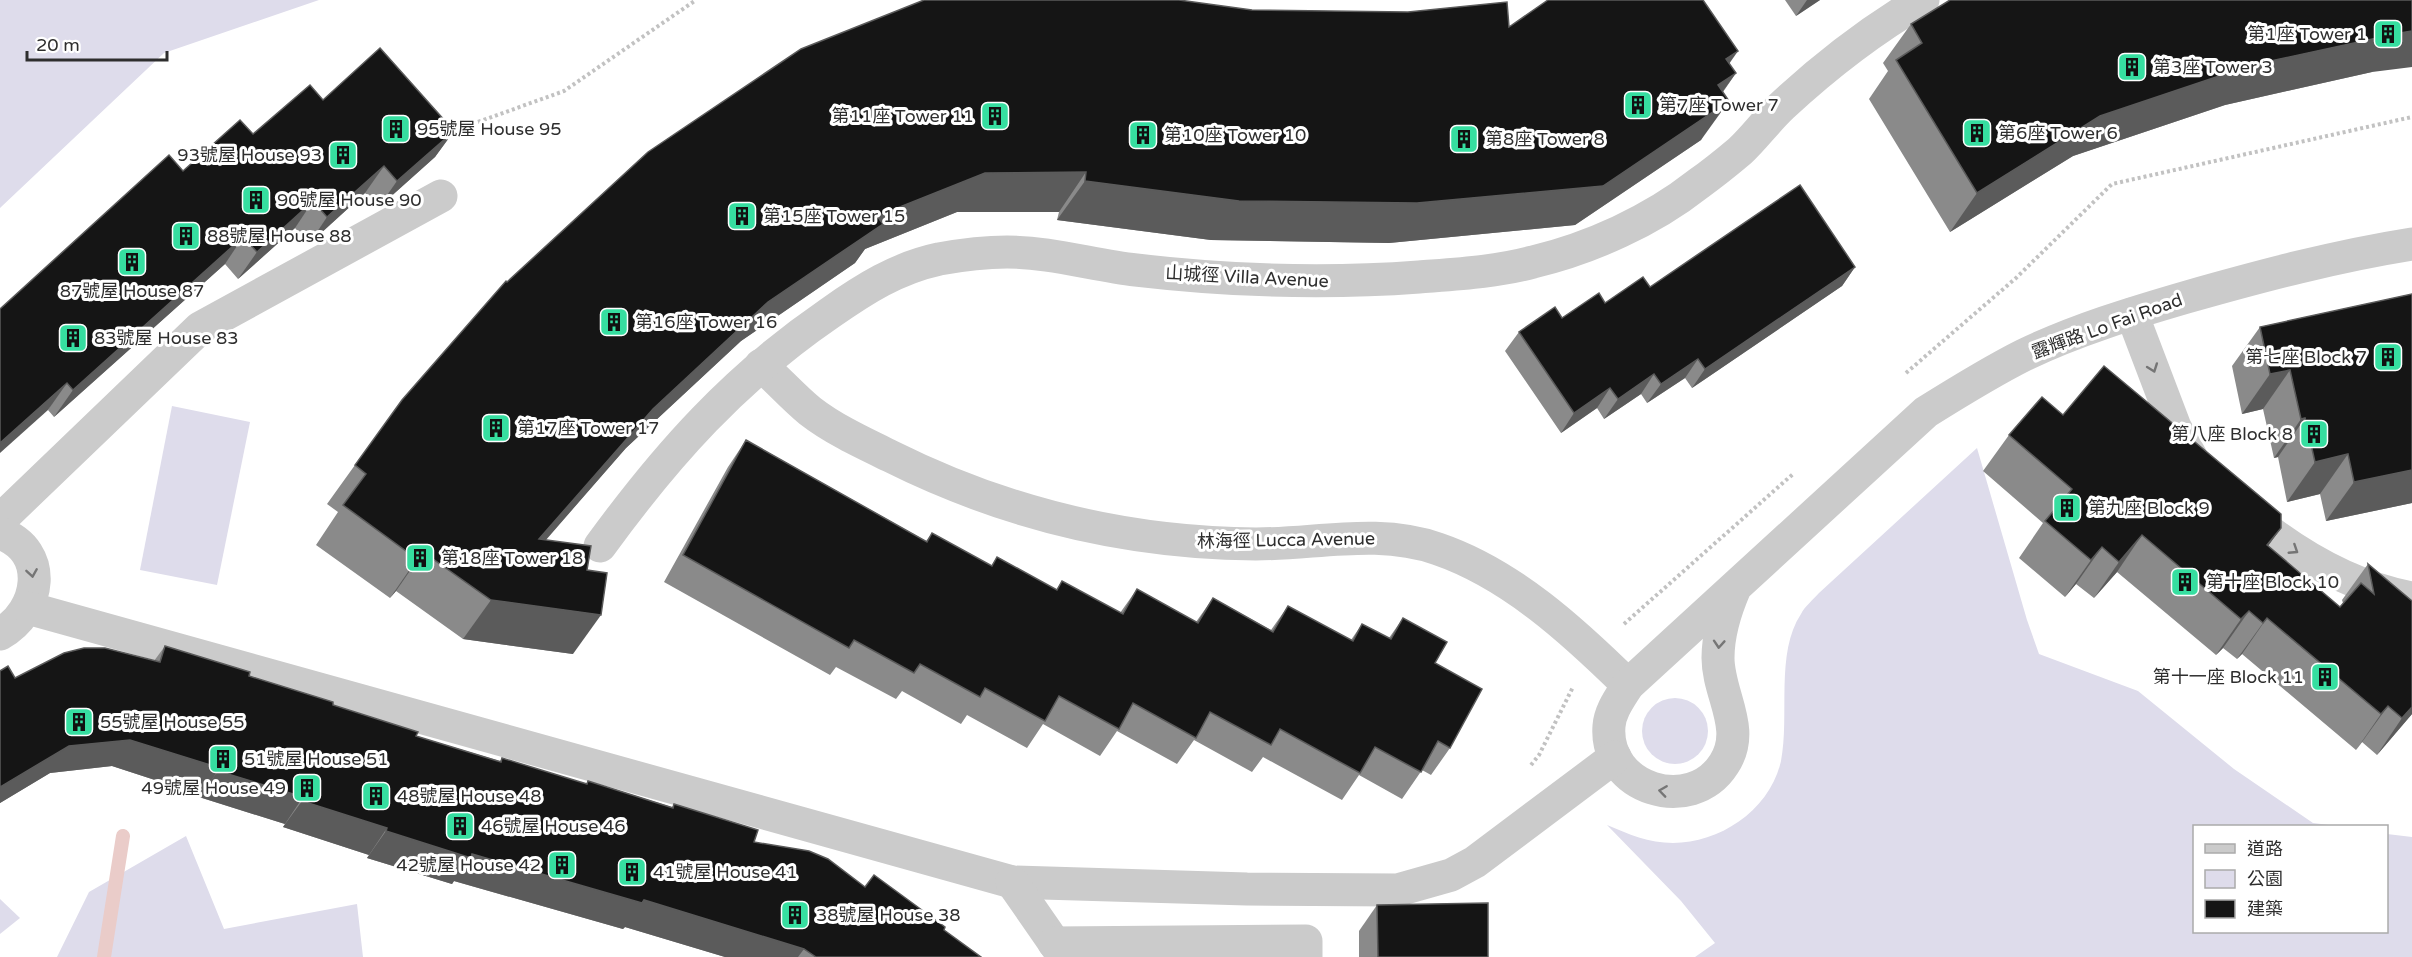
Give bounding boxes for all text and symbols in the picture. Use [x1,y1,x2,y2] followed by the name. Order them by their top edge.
[2372,18,2404,50] building icon: 第1座 Tower 1
[2247,23,2367,45] place label: 第1座 Tower 1
[27,24,166,62] scale bar
[36,34,80,56] text: 20 m
[2116,51,2148,83] building icon: 第3座 Tower 3
[2153,56,2273,78] place label: 第3座 Tower 3
[1622,89,1654,121] building icon: 第7座 Tower 7
[1659,94,1779,116] place label: 第7座 Tower 7
[979,100,1011,132] building icon: 第11座 Tower 11
[832,105,974,127] place label: 第11座 Tower 11
[380,113,412,145] building icon: 95號屋 House 95
[1961,117,1993,149] building icon: 第6座 Tower 6
[417,118,562,140] place label: 95號屋 House 95
[1127,119,1159,151] building icon: 第10座 Tower 10
[1998,122,2118,144] place label: 第6座 Tower 6
[1448,123,1480,155] building icon: 第8座 Tower 8
[1164,124,1306,146] place label: 第10座 Tower 10
[1485,128,1605,150] place label: 第8座 Tower 8
[327,139,359,171] building icon: 93號屋 House 93
[177,144,322,166] place label: 93號屋 House 93
[240,184,272,216] building icon: 90號屋 House 90
[277,189,422,211] place label: 90號屋 House 90
[726,200,758,232] building icon: 第15座 Tower 15
[763,205,905,227] place label: 第15座 Tower 15
[170,220,202,252] building icon: 88號屋 House 88
[207,225,352,247] place label: 88號屋 House 88
[116,246,148,278] building icon: 87號屋 House 87
[1165,262,1329,292] street label: 山城徑 Villa Avenue
[60,280,204,302] place label: 87號屋 House 87
[2029,289,2185,363] street label: 露輝路 Lo Fai Road
[598,306,630,338] building icon: 第16座 Tower 16
[635,311,777,333] place label: 第16座 Tower 16
[57,322,89,354] building icon: 83號屋 House 83
[94,327,239,349] place label: 83號屋 House 83
[2372,341,2404,373] building icon: 第七座 Block 7
[2245,346,2367,368] place label: 第七座 Block 7
[2145,362,2158,373] one-way arrow
[480,412,512,444] building icon: 第17座 Tower 17
[517,417,659,439] place label: 第17座 Tower 17
[2298,418,2330,450] building icon: 第八座 Block 8
[2171,423,2293,445] place label: 第八座 Block 8
[2051,492,2083,524] building icon: 第九座 Block 9
[2088,497,2210,519] place label: 第九座 Block 9
[1197,527,1375,553] street label: 林海徑 Lucca Avenue
[404,542,436,574] building icon: 第18座 Tower 18
[2287,543,2298,554] one-way arrow
[441,547,583,569] place label: 第18座 Tower 18
[2169,566,2201,598] building icon: 第十座 Block 10
[25,568,38,578] one-way arrow
[2206,571,2339,593] place label: 第十座 Block 10
[1713,640,1726,649] one-way arrow
[2309,661,2341,693] building icon: 第十一座 Block 11
[2153,666,2304,688] place label: 第十一座 Block 11
[63,706,95,738] building icon: 55號屋 House 55
[100,711,245,733] place label: 55號屋 House 55
[207,743,239,775] building icon: 51號屋 House 51
[244,748,389,770] place label: 51號屋 House 51
[291,772,323,804] building icon: 49號屋 House 49
[141,777,286,799] place label: 49號屋 House 49
[360,780,392,812] building icon: 48號屋 House 48
[397,785,542,807] place label: 48號屋 House 48
[1658,785,1667,797] one-way arrow
[444,810,476,842] building icon: 46號屋 House 46
[481,815,626,837] place label: 46號屋 House 46
[2193,825,2388,933] legend
[2247,838,2283,860] text: 道路
[546,849,578,881] building icon: 42號屋 House 42
[396,854,541,876] place label: 42號屋 House 42
[616,856,648,888] building icon: 41號屋 House 41
[653,861,798,883] place label: 41號屋 House 41
[2247,868,2283,890] text: 公園
[2247,898,2283,920] text: 建築
[779,899,811,931] building icon: 38號屋 House 38
[816,904,961,926] place label: 38號屋 House 38

